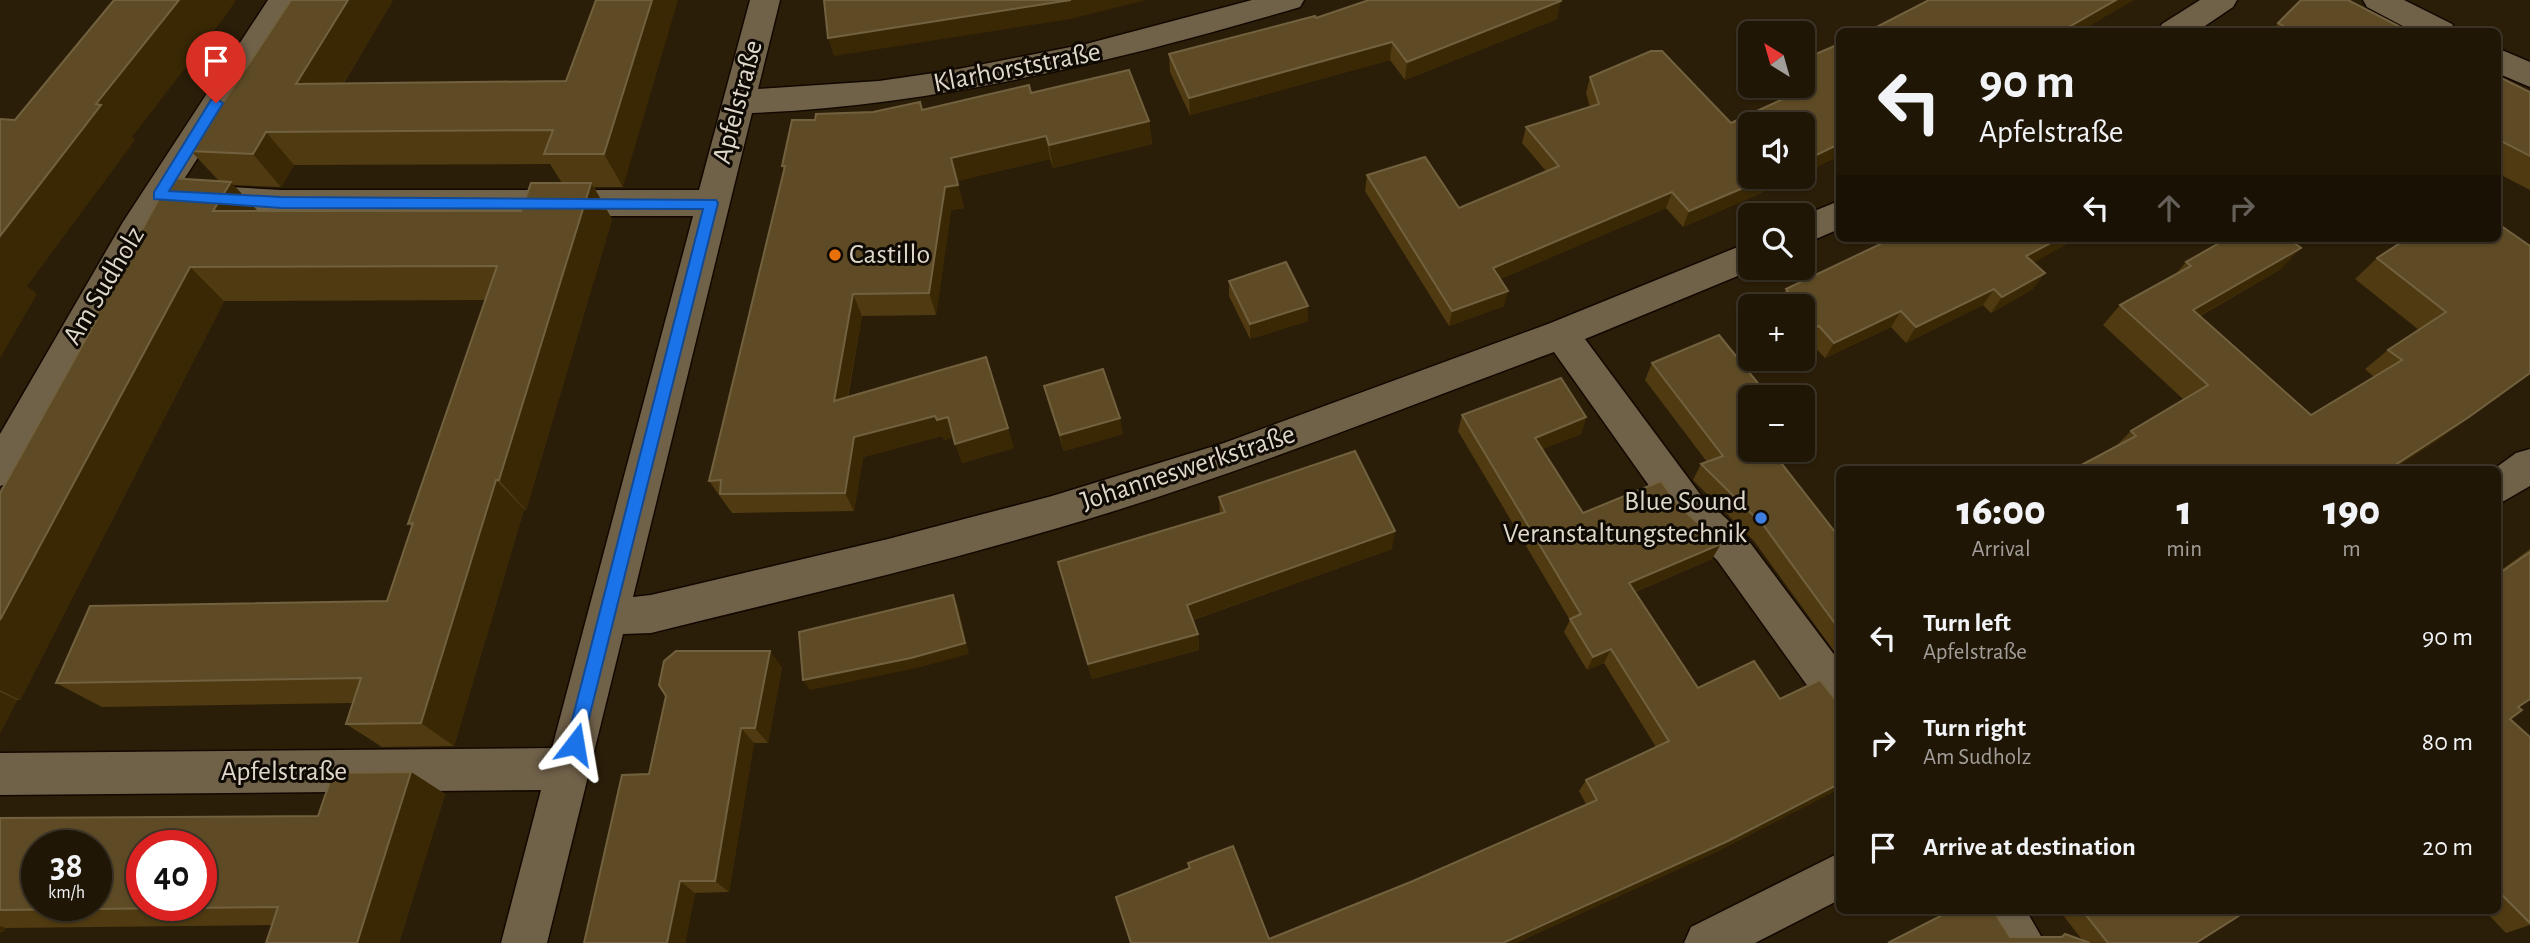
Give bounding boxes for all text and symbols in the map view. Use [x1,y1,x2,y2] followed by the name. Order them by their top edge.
[1738,21,1815,98] north arrow
[1738,21,1815,462] map controls
[186,31,246,103] pin
[708,37,768,167] street label: Apfelstraße
[931,38,1103,98] street label: Klarhorststraße
[197,42,235,80] icon: arrive
[1864,56,1955,147] icon: left
[1979,58,2075,107] text: 90 m
[1738,112,1815,189] button: sound
[1979,116,2124,148] text: Apfelstraße
[2077,189,2115,227] icon: left
[2150,189,2188,227] icon: ahead
[2223,189,2261,227] icon: right
[1738,203,1815,280] button: search
[58,222,150,350] street label: Am Sudholz
[849,241,930,269] place label: Castillo
[827,247,843,263] marker: Castillo
[1738,294,1815,371] button: +
[1738,385,1815,462] button: −
[1077,420,1299,516] street label: Johanneswerkstraße
[1503,488,1747,548] place label: Blue Sound Veranstaltungstechnik
[1957,490,2046,532] text: 16:00
[2176,490,2192,532] text: 1
[2323,490,2380,532] text: 190
[1753,510,1769,526] marker: Blue Sound Veranstaltungstechnik
[1972,538,2031,561] text: Arrival
[2166,538,2202,561] text: min
[2342,538,2361,561] text: m
[1923,610,2011,636] text: Turn left
[1864,619,1902,657] icon: left
[2422,624,2473,650] text: 90 m
[1923,641,2027,664] text: Apfelstraße
[538,707,612,781] position arrow
[1923,715,2026,741] text: Turn right
[1864,724,1902,762] icon: right
[2422,729,2473,755] text: 80 m
[1923,746,2031,769] text: Am Sudholz
[221,758,347,786] street label: Apfelstraße
[1864,829,1902,867] icon: arrive
[126,830,217,921] speed limit sign: 40
[1923,834,2136,860] text: Arrive at destination
[2422,834,2473,860] text: 20 m
[50,849,83,884] text: 38
[48,884,85,902] text: km/h

